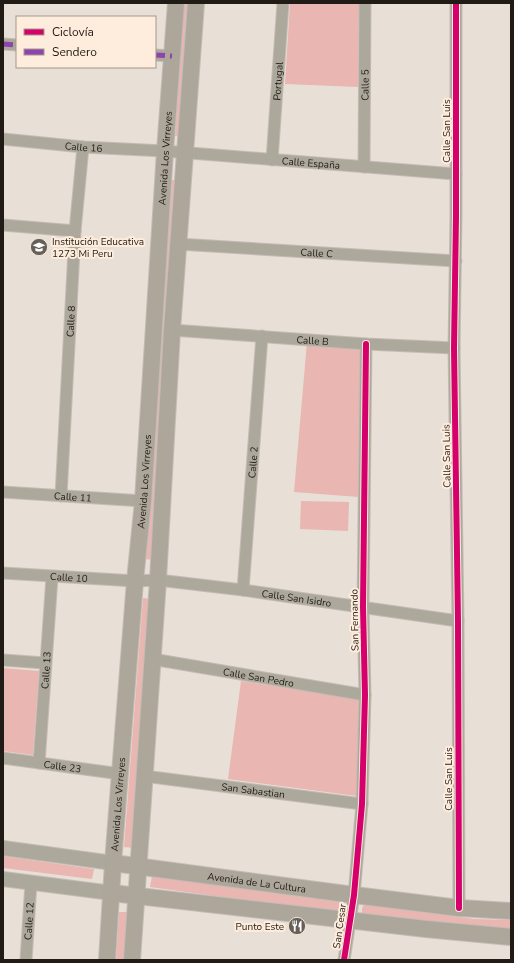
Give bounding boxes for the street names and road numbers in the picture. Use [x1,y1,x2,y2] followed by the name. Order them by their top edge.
[270,61,287,101] street label: Portugal
[358,69,373,101] street label: Calle 5
[440,99,454,163] street label: Calle San Luis
[156,110,176,206] street label: Avenida Los Virreyes
[64,139,103,156] street label: Calle 16
[281,154,341,173] street label: Calle España
[300,246,334,261] street label: Calle C
[63,305,79,337] street label: Calle 8
[296,333,329,349] street label: Calle B
[439,424,455,488] street label: Calle San Luis
[134,434,155,529] street label: Avenida Los Virreyes
[245,446,262,479] street label: Calle 2
[54,489,92,506] street label: Calle 11
[50,570,88,586] street label: Calle 10
[261,587,333,611] street label: Calle San Isidro
[347,588,363,651] street label: San Fernando
[38,651,55,690] street label: Calle 13
[222,665,295,691] street label: Calle San Pedro
[442,747,456,811] street label: Calle San Luis
[108,757,129,852] street label: Avenida Los Virreyes
[43,758,82,777] street label: Calle 23
[220,780,286,802] street label: San Sabastian
[206,870,307,897] street label: Avenida de La Cultura
[21,902,38,940] street label: Calle 12
[330,902,350,949] street label: San Cesar

